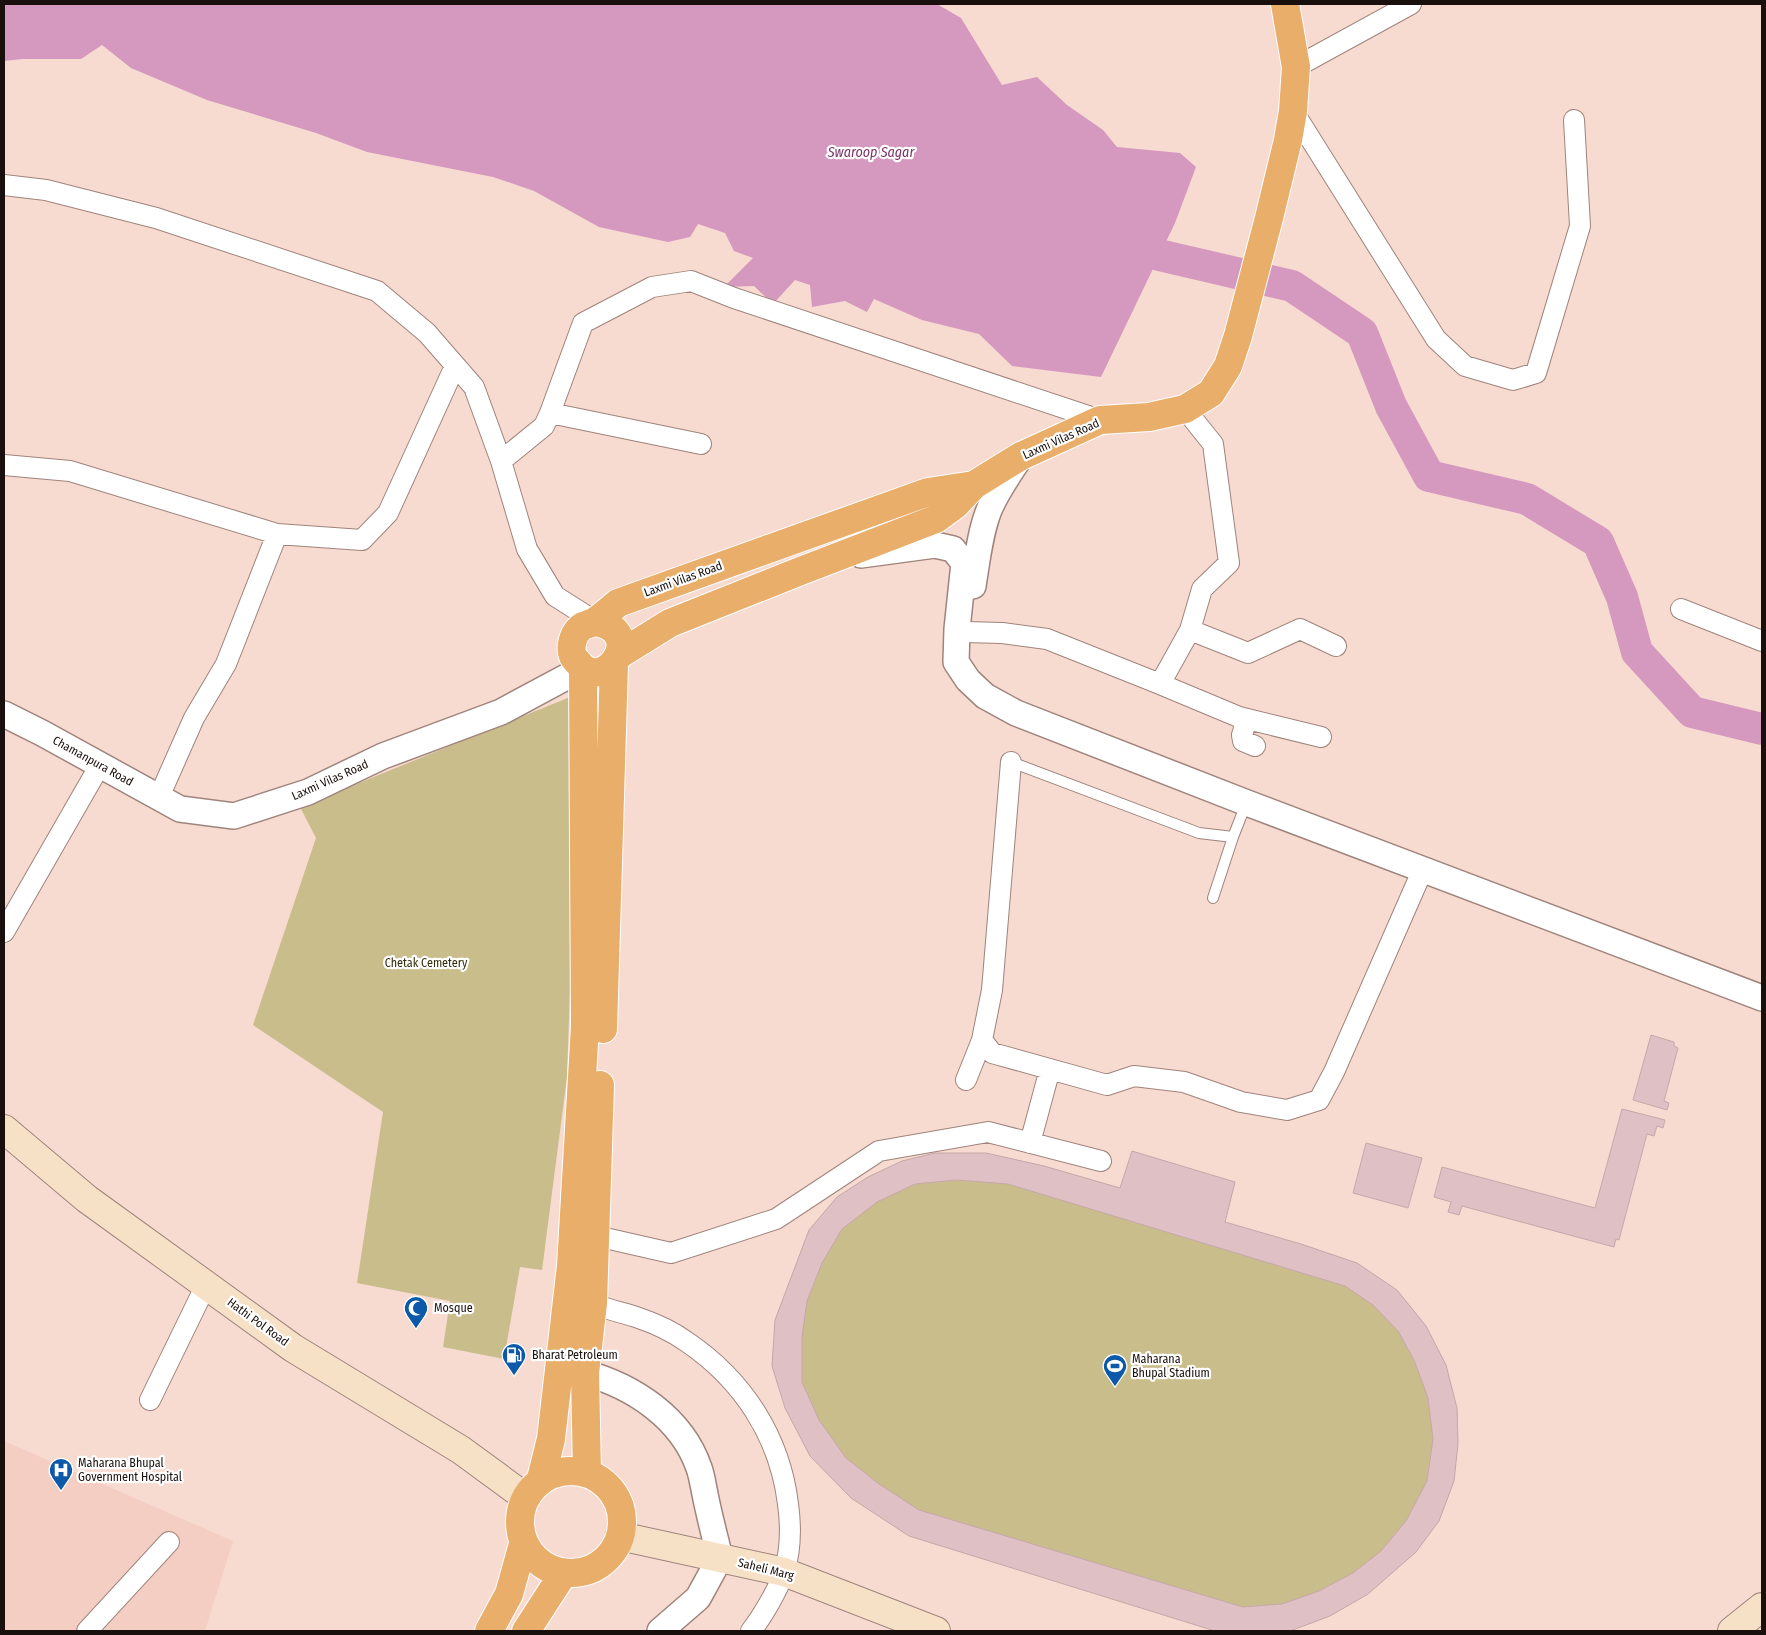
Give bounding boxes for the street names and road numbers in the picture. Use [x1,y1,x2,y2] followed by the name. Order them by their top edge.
[1021,416,1101,462] street label: Laxmi Vilas Road
[642,558,724,600] street label: Laxmi Vilas Road
[50,733,136,789] street label: Chamanpura Road
[290,757,370,803] street label: Laxmi Vilas Road
[225,1295,291,1349] street label: Hathi Pol Road
[737,1555,796,1583] street label: Saheli Marg

